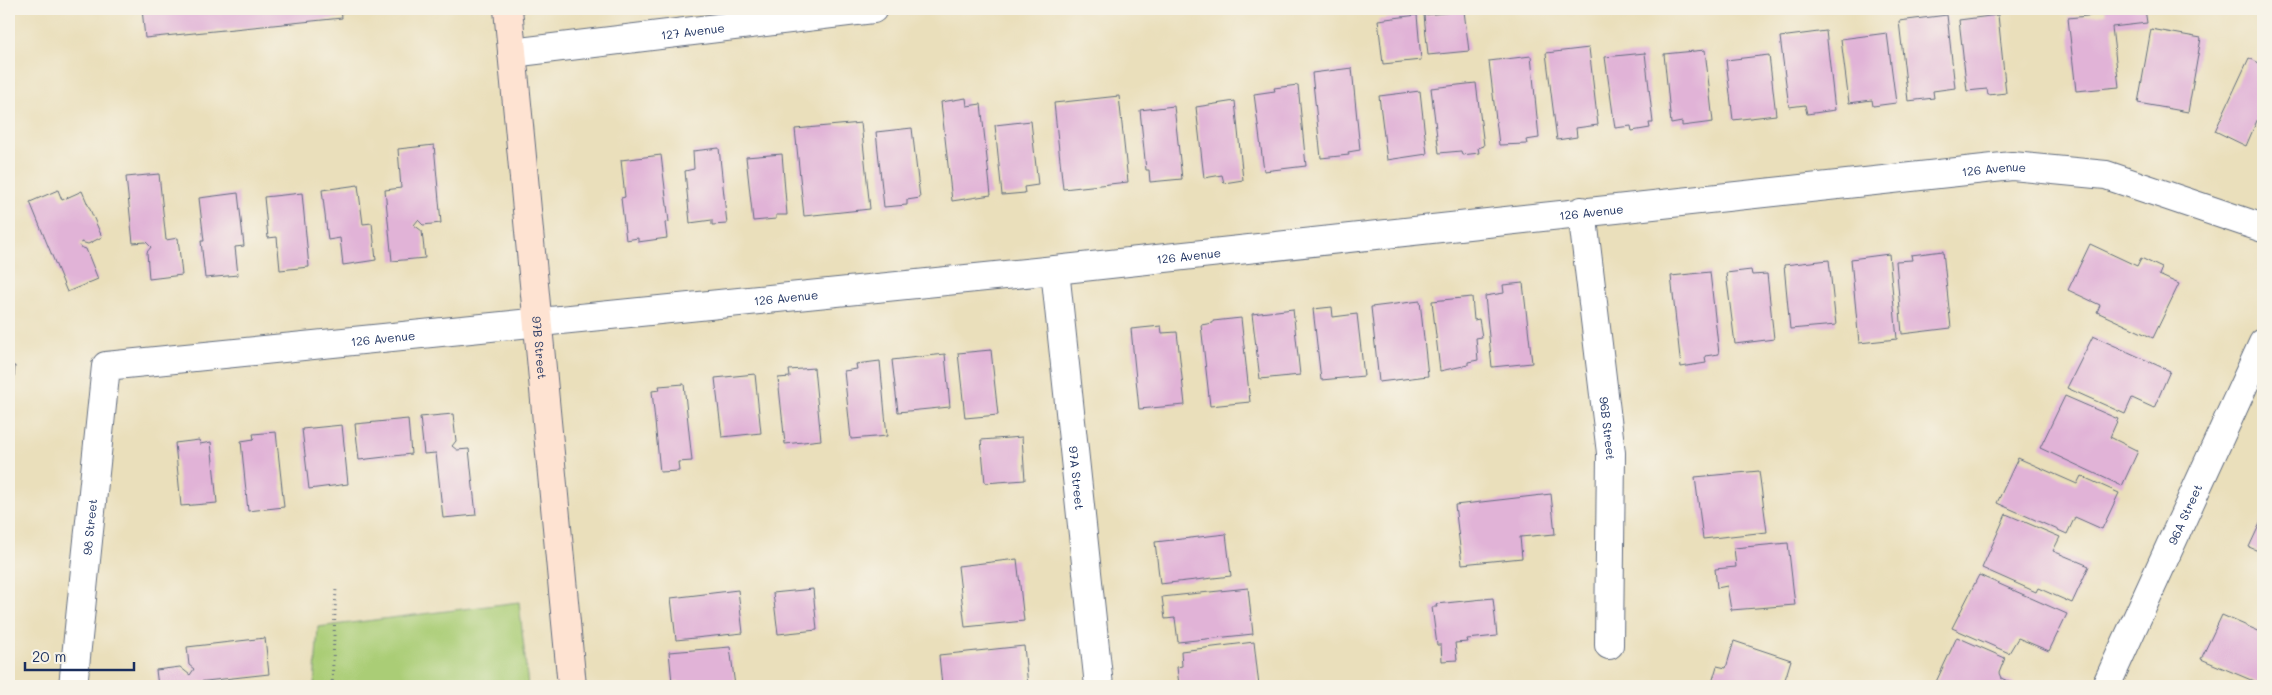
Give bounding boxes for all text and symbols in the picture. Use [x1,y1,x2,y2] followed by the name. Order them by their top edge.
[660,19,725,43] street label: 127 Avenue
[1961,158,2027,179] street label: 126 Avenue
[1558,200,1624,223] street label: 126 Avenue
[1156,244,1222,267] street label: 126 Avenue
[753,286,819,308] street label: 126 Avenue
[529,315,551,380] street label: 97B Street
[350,327,416,349] street label: 126 Avenue
[1596,396,1619,460] street label: 96B Street
[1066,445,1088,511] street label: 97A Street
[2164,481,2205,547] street label: 96A Street
[79,498,100,556] street label: 98 Street
[25,640,134,672] scale bar
[32,646,66,666] text: 20 m

